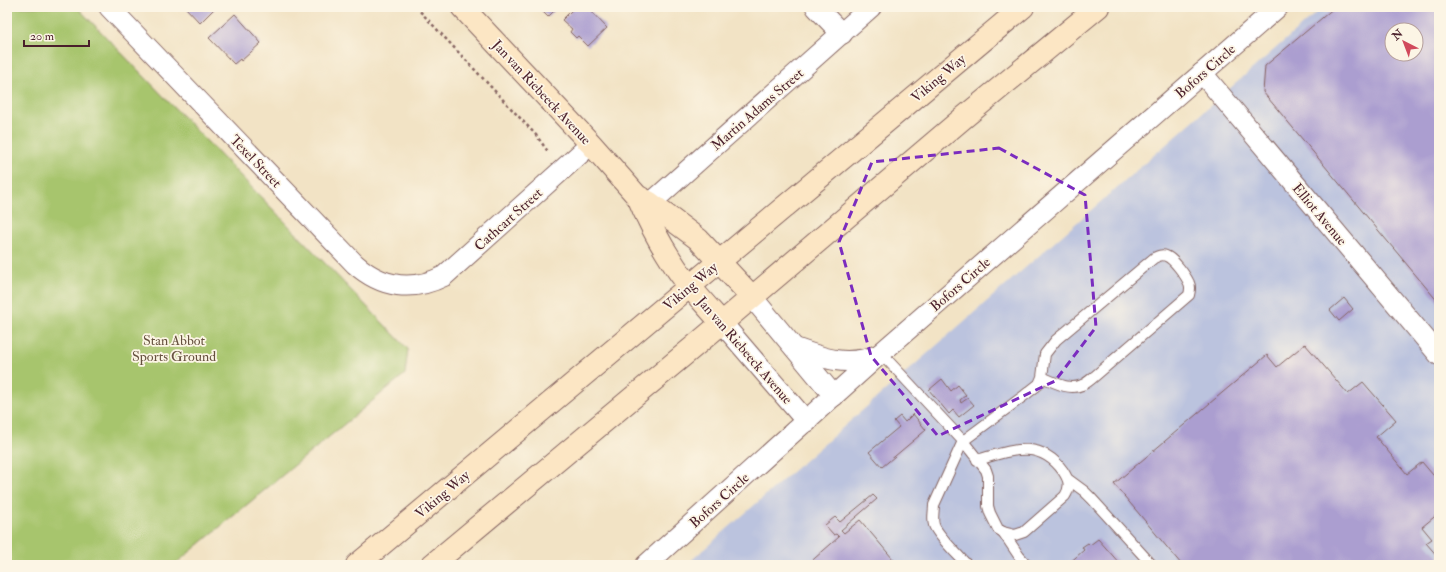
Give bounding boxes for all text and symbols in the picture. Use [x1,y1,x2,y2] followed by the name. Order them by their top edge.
[24,22,89,48] scale bar
[1384,22,1424,62] north arrow
[1389,26,1407,44] text: N
[30,29,55,44] text: 20 m
[488,36,595,148] street label: Jan van Riebeeck Avenue
[1172,41,1239,102] street label: Bofors Circle
[908,50,970,107] street label: Viking Way
[708,64,807,154] street label: Martin Adams Street
[226,131,285,192] street label: Texel Street
[1289,180,1351,249] street label: Elliot Avenue
[471,184,546,254] street label: Cathcart Street
[927,254,994,315] street label: Bofors Circle
[660,258,722,315] street label: Viking Way
[693,292,796,408] street label: Jan van Riebeeck Avenue
[132,332,216,366] park label: Stan Abbot Sports Ground
[412,466,474,523] street label: Viking Way
[686,469,753,531] street label: Bofors Circle

